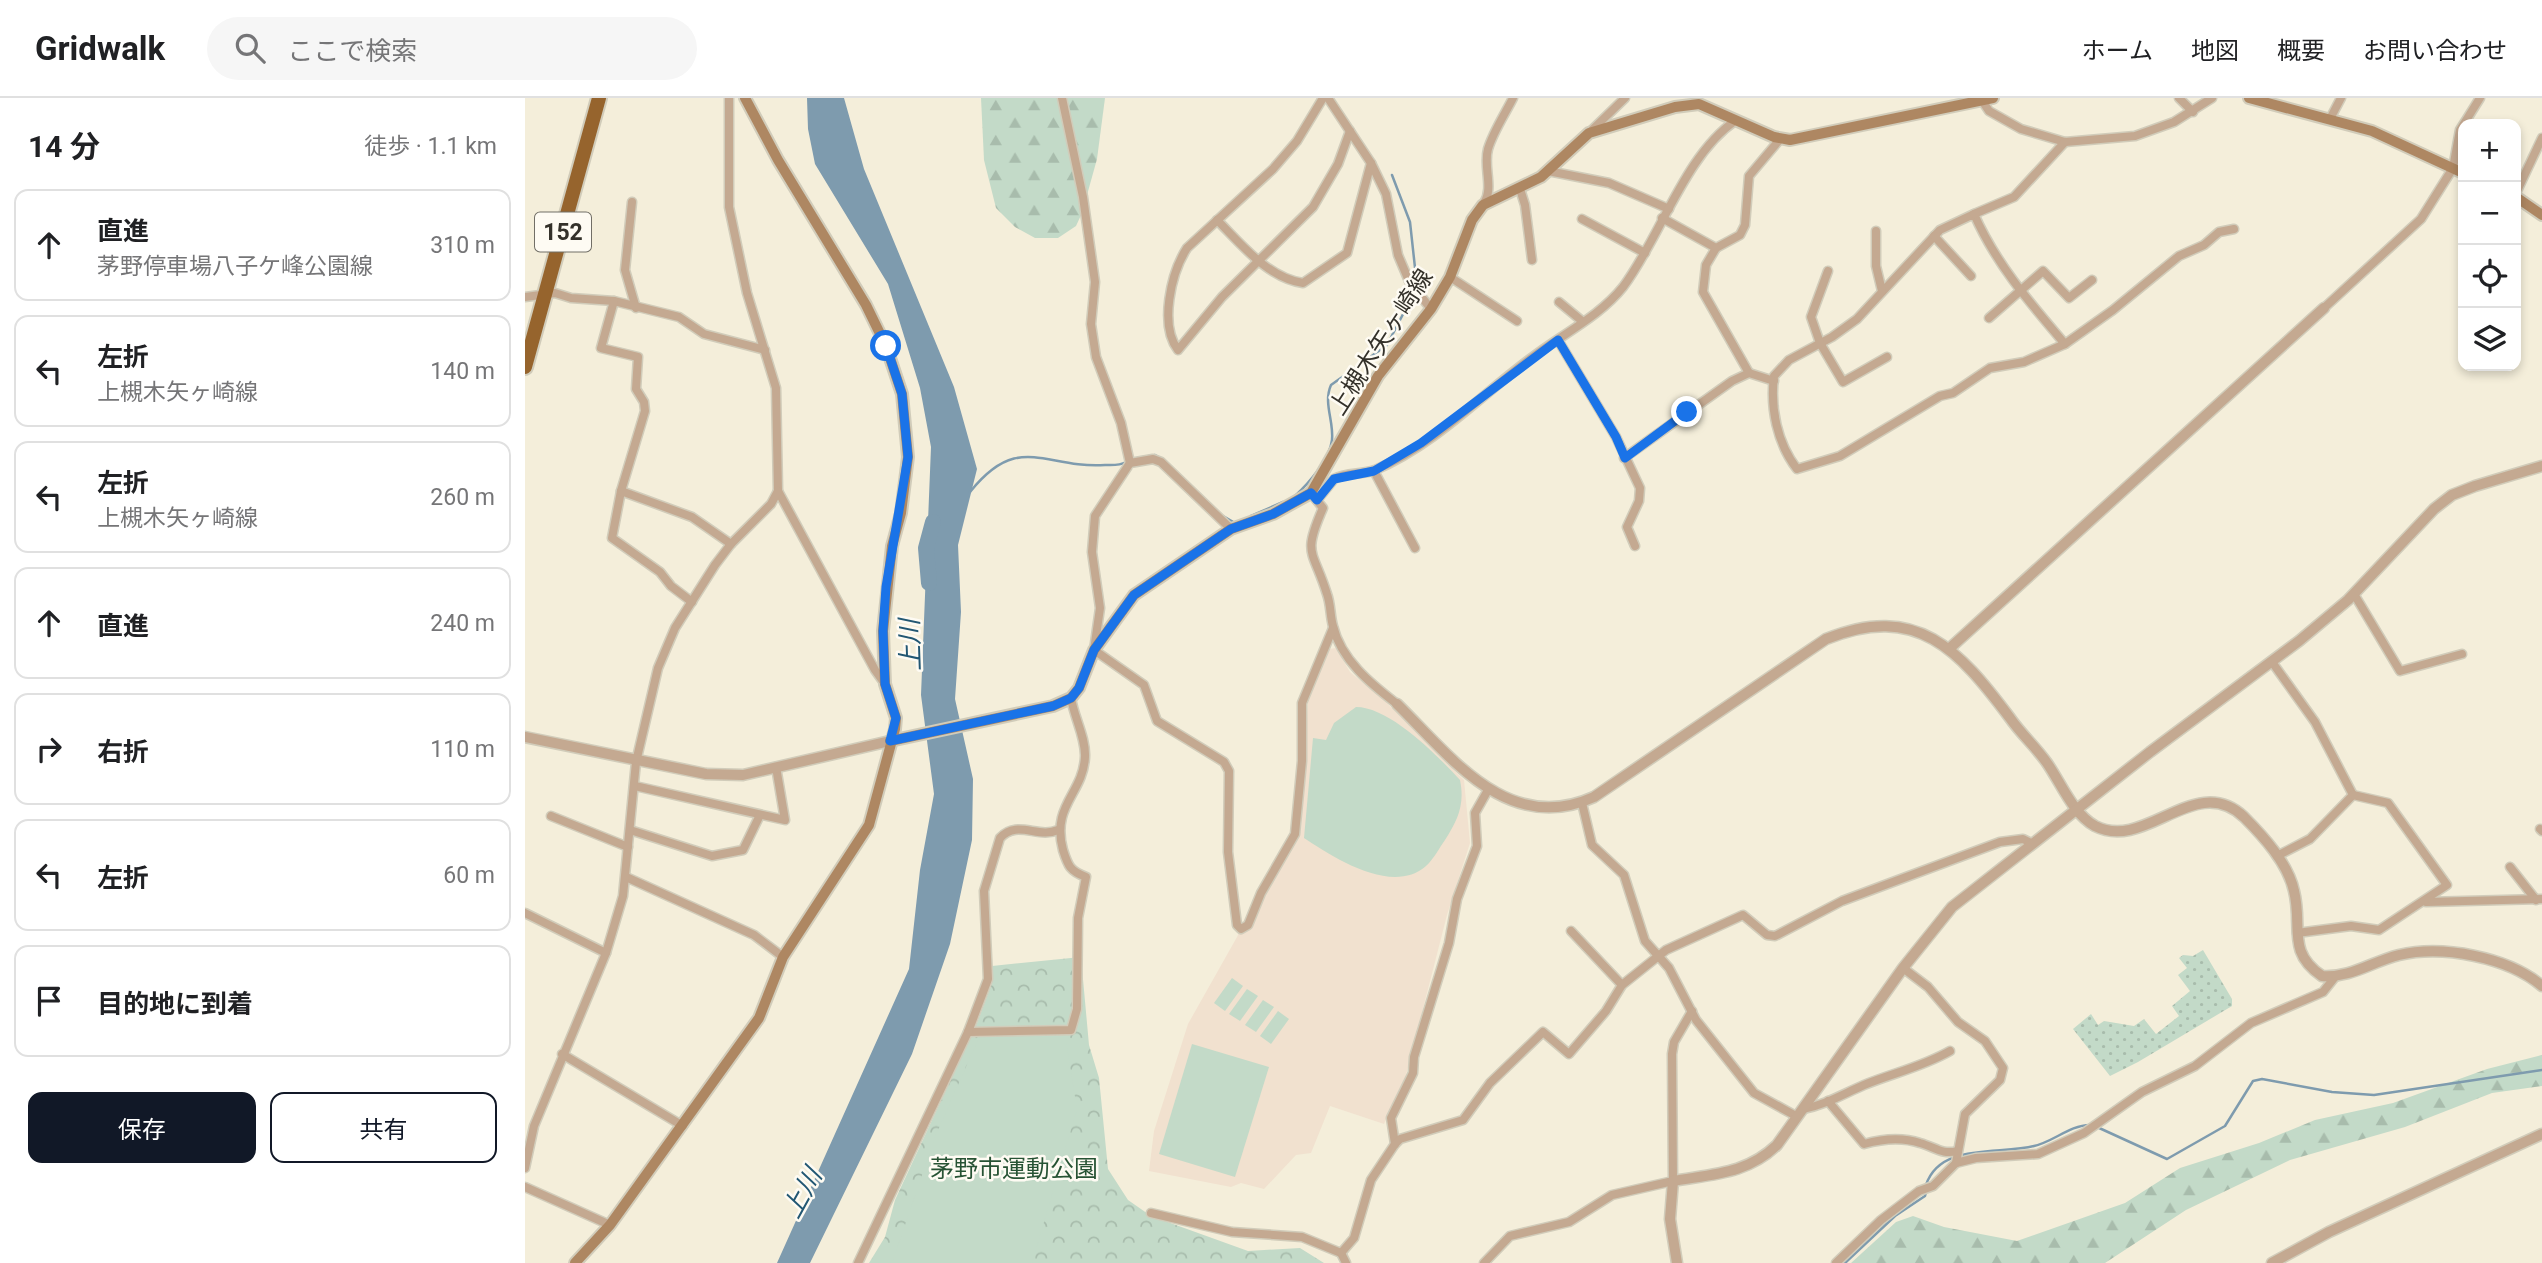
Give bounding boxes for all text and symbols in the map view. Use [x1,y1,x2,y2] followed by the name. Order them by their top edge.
[207,17,697,80] search box
[35,29,165,68] text: Gridwalk
[231,29,269,67] icon: search
[287,36,417,66] text: ここで検索
[2082,37,2153,65] text: ホーム
[2191,37,2239,65] text: 地図
[2277,37,2325,65] text: 概要
[2363,37,2507,65] text: お問い合わせ
[2458,119,2521,371] map controls
[2458,119,2521,182] button: +
[28,129,100,164] text: 14 分
[364,133,497,160] text: 徒歩 · 1.1 km
[2458,182,2521,245] button: −
[535,212,591,252] road number: 152
[97,216,149,246] text: 直進
[30,226,68,264] icon: ahead
[430,232,495,259] text: 310 m
[2458,245,2521,308] button: locate
[97,253,373,280] text: 茅野停車場八子ケ峰公園線
[1324,264,1438,420] street label: 上槻木矢ヶ崎線
[2458,308,2521,371] button: layers
[870,330,901,361] route start
[97,342,149,372] text: 左折
[30,352,68,390] icon: left
[430,358,495,385] text: 140 m
[97,379,258,406] text: 上槻木矢ヶ崎線
[1671,396,1702,427] route end
[97,468,149,498] text: 左折
[30,478,68,516] icon: left
[430,484,495,511] text: 260 m
[97,505,258,532] text: 上槻木矢ヶ崎線
[30,604,68,642] icon: ahead
[430,610,495,637] text: 240 m
[97,611,149,641] text: 直進
[894,616,926,672] water label: 上川
[30,730,68,768] icon: right
[430,736,495,763] text: 110 m
[97,737,149,767] text: 右折
[30,856,68,894] icon: left
[443,862,495,889] text: 60 m
[97,863,149,893] text: 左折
[30,982,68,1020] icon: arrive
[97,989,253,1019] text: 目的地に到着
[28,1092,256,1163] button: 保存
[270,1092,497,1163] button: 共有
[930,1155,1098,1183] park label: 茅野市運動公園
[776,1160,829,1223] water label: 上川

